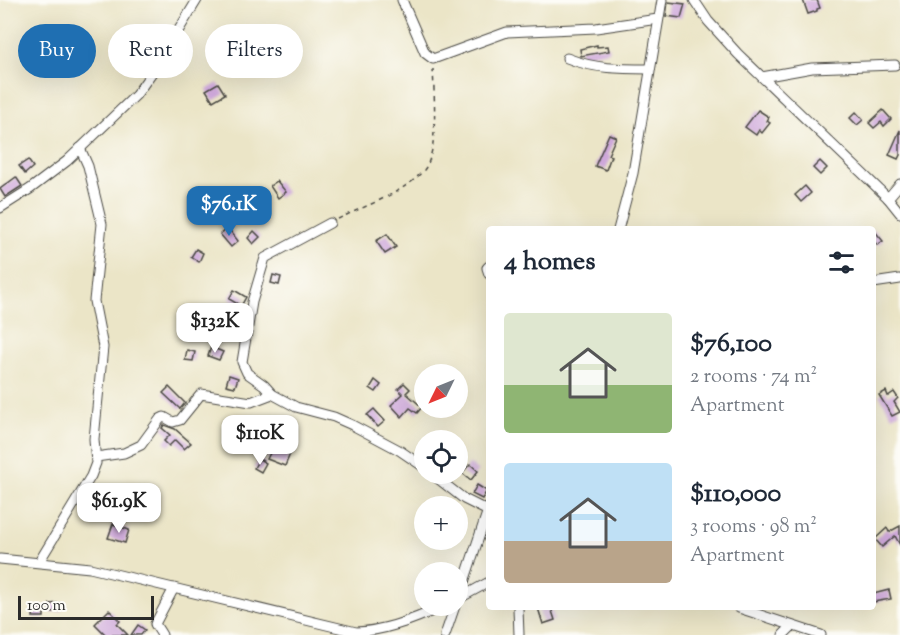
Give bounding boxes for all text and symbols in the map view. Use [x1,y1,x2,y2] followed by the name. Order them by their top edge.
[18,24,96,78] chip: Buy
[108,24,193,78] chip: Rent
[205,24,303,78] chip: Filters
[180,186,278,237] pin: $76.1K
[201,191,257,220] text: $76.1K
[504,244,595,281] text: 4 homes
[825,246,858,279] icon: filters
[173,303,257,354] pin: $132K
[190,308,240,337] text: $132K
[690,326,772,363] text: $76,100
[552,337,624,409] icon: home
[690,363,817,392] text: 2 rooms · 74 m²
[414,364,468,418] north arrow
[414,364,468,616] map controls
[690,392,785,421] text: Apartment
[218,415,302,466] pin: $110K
[235,420,285,449] text: $110K
[414,430,468,484] button: locate
[690,476,781,513] text: $110,000
[70,483,168,534] pin: $61.9K
[552,487,624,559] icon: home
[91,488,147,517] text: $61.9K
[414,496,468,550] button: +
[690,513,817,542] text: 3 rooms · 98 m²
[690,542,785,571] text: Apartment
[414,562,468,616] button: −
[18,593,154,620] scale bar
[27,595,66,618] text: 100 m

